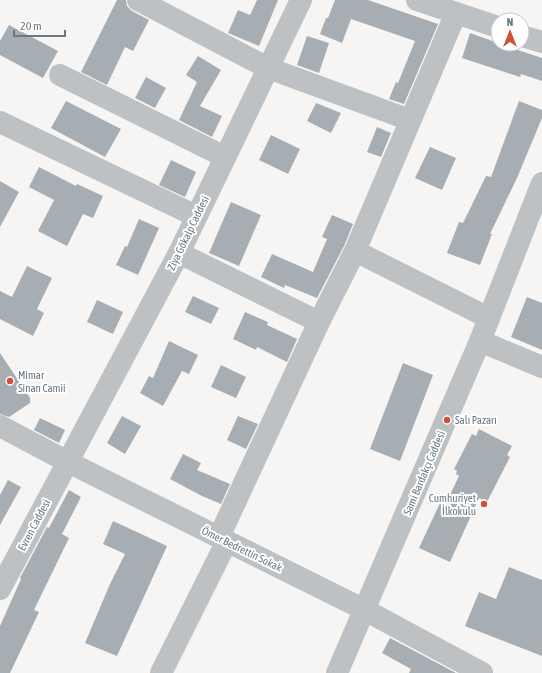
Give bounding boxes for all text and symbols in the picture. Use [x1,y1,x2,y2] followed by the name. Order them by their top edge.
[14,12,65,38] scale bar
[490,12,530,52] north arrow
[507,16,513,28] text: N
[20,19,42,33] text: 20 m
[165,194,211,272] street label: Ziya Gökalp Caddesi
[18,369,66,394] place label: Mimar Sinan Camii
[5,376,15,386] marker: Mimar Sinan Camii
[455,414,497,426] place label: Salı Pazarı
[442,415,452,425] marker: Salı Pazarı
[401,429,447,517] street label: Sami Bardakçı Caddesi
[429,492,476,517] place label: Cumhuriyet İlkokulu
[16,497,52,553] street label: Evren Caddesi
[479,499,489,509] marker: Cumhuriyet İlkokulu
[200,524,284,574] street label: Ömer Bedrettin Sokak

